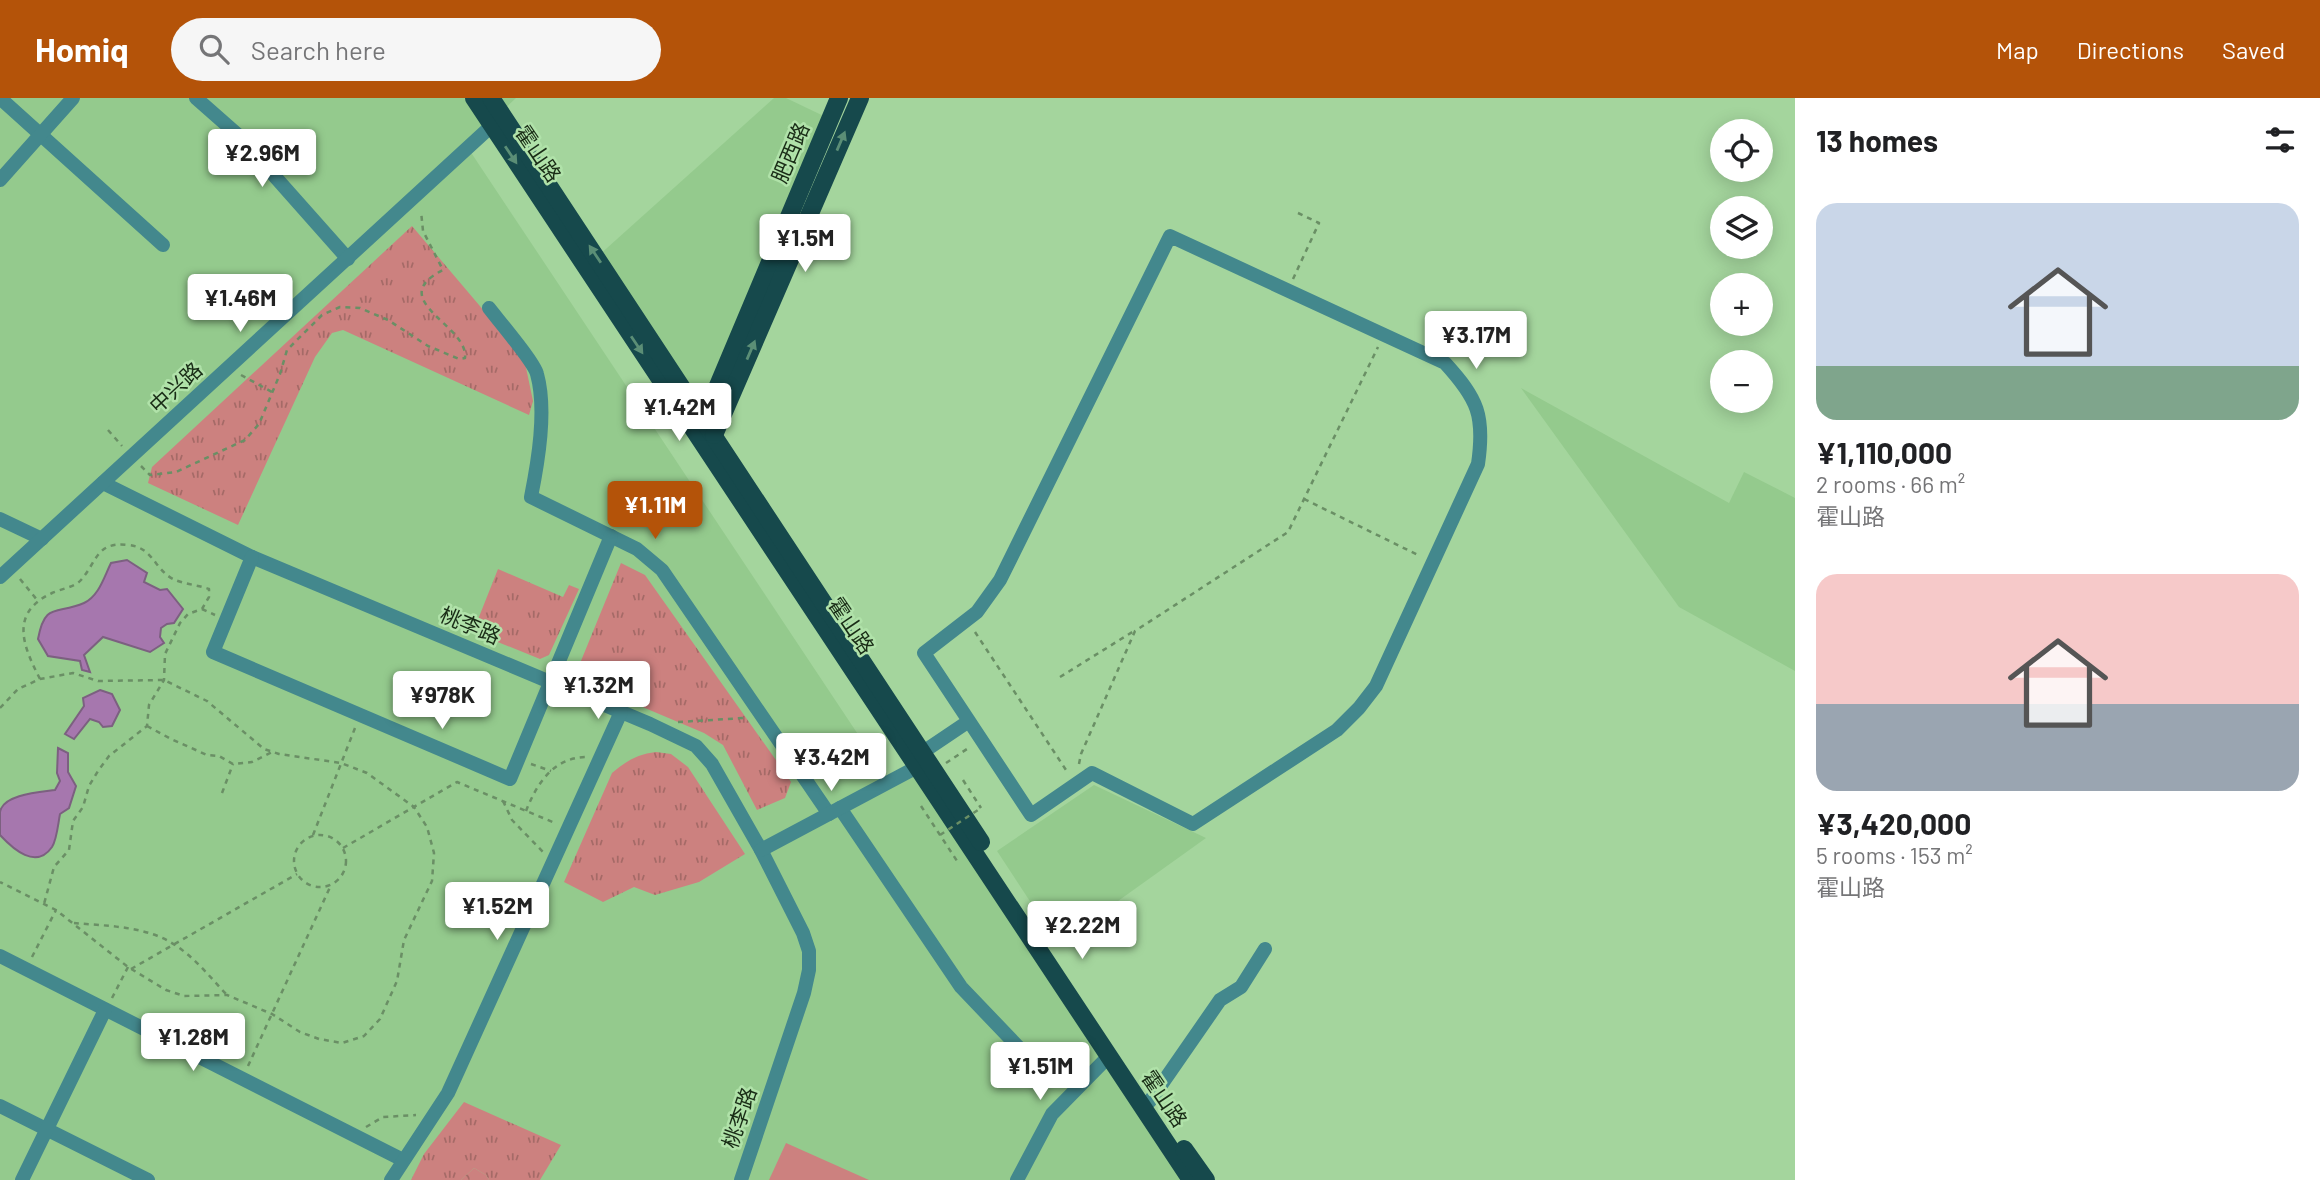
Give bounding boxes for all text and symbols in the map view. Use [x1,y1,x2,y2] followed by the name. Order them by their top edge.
[171,18,661,81] search box
[35,29,129,69] text: Homiq
[195,30,233,68] icon: search
[251,34,386,65] text: Search here
[1996,35,2039,64] text: Map
[2077,35,2184,64] text: Directions
[2222,35,2285,64] text: Saved
[766,119,813,186] street label: 肥西路
[1710,119,1773,413] map controls
[1710,119,1773,182] button: locate
[511,120,567,186] street label: 霍山路
[2261,121,2299,159] icon: filters
[1816,122,1938,158] text: 13 homes
[205,130,319,189] pin: ¥2.96M
[836,131,847,152] one-way arrow
[224,138,300,166] text: ¥2.96M
[504,146,518,164] one-way arrow
[1710,196,1773,259] button: layers
[756,214,854,274] pin: ¥1.5M
[776,223,834,251] text: ¥1.5M
[588,244,601,264] one-way arrow
[1995,249,2121,375] icon: home
[1710,273,1773,336] button: +
[183,274,297,334] pin: ¥1.46M
[204,283,276,311] text: ¥1.46M
[1419,312,1533,371] pin: ¥3.17M
[1441,320,1511,348] text: ¥3.17M
[630,335,643,354] one-way arrow
[746,340,757,361] one-way arrow
[1710,350,1773,413] button: −
[143,356,207,418] street label: 中兴路
[622,384,736,443] pin: ¥1.42M
[642,392,716,420] text: ¥1.42M
[1816,434,1952,470] text: ¥1,110,000
[1816,470,1965,498] text: 2 rooms · 66 m²
[598,482,712,541] pin: ¥1.11M
[623,490,687,518] text: ¥1.11M
[1816,502,1885,530] text: 霍山路
[824,592,880,658] street label: 霍山路
[437,601,504,648] street label: 桃李路
[1995,620,2121,746] icon: home
[541,662,655,721] pin: ¥1.32M
[562,670,634,698] text: ¥1.32M
[393,672,491,731] pin: ¥978K
[409,680,475,708] text: ¥978K
[774,734,888,793] pin: ¥3.42M
[792,742,870,770] text: ¥3.42M
[1816,805,1971,841] text: ¥3,420,000
[1816,841,1973,869] text: 5 rooms · 153 m²
[1816,873,1885,901] text: 霍山路
[440,882,554,942] pin: ¥1.52M
[461,891,533,919] text: ¥1.52M
[1025,902,1139,961] pin: ¥2.22M
[1043,910,1121,938] text: ¥2.22M
[136,1014,250,1073] pin: ¥1.28M
[157,1022,229,1050] text: ¥1.28M
[983,1042,1097,1102] pin: ¥1.51M
[1007,1051,1073,1079] text: ¥1.51M
[1137,1065,1193,1131] street label: 霍山路
[717,1084,761,1151] street label: 桃李路

